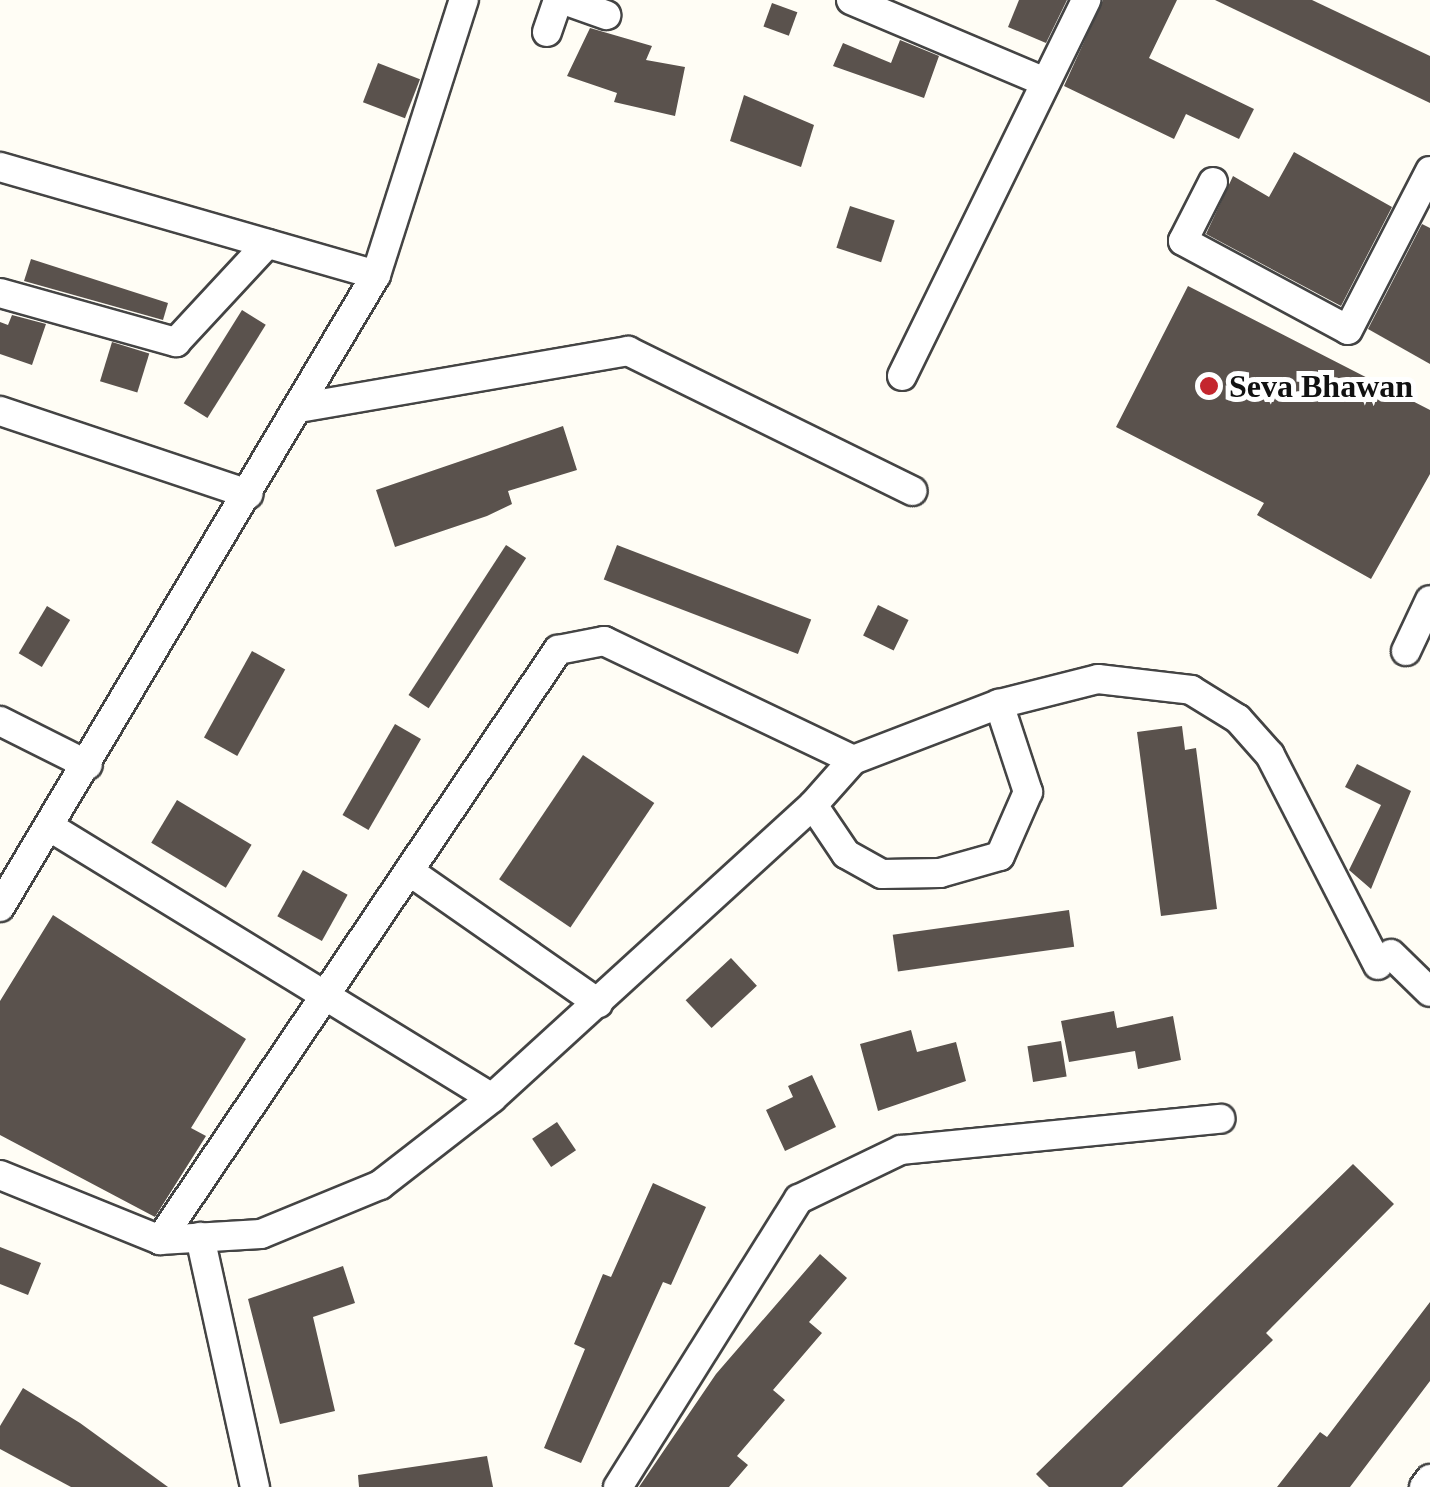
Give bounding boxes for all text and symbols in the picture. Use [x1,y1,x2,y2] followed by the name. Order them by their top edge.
[1229,367,1413,405] place label: Seva Bhawan
[1198,375,1220,397] marker: Seva Bhawan

